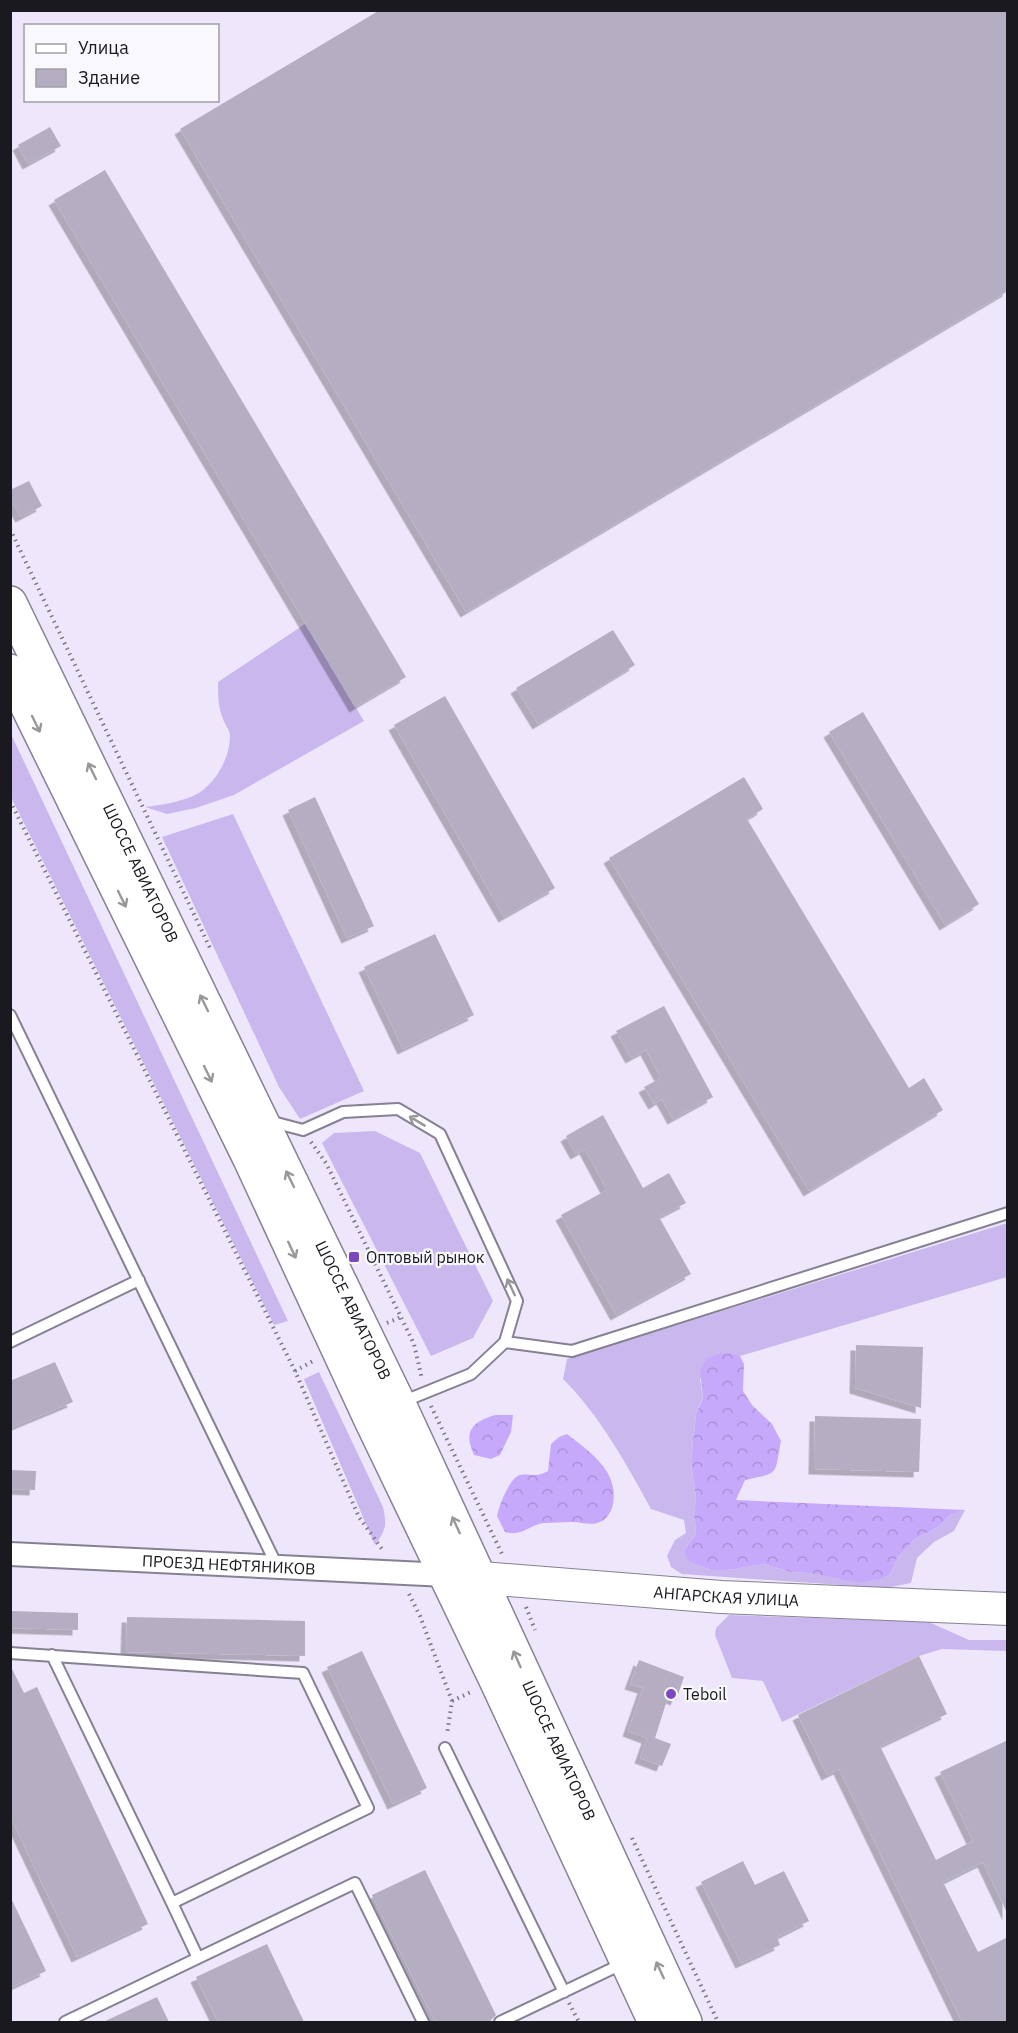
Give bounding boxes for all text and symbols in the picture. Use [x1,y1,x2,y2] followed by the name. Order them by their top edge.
[24,24,219,102] legend
[78,36,129,59] text: Улица
[78,66,140,89] text: Здание
[31,714,43,732] one-way arrow
[85,763,97,781] one-way arrow
[99,800,183,946] street label: ШОССЕ АВИАТОРОВ
[117,889,129,907] one-way arrow
[198,995,210,1013] one-way arrow
[203,1064,215,1082] one-way arrow
[409,1114,426,1126] one-way arrow
[283,1170,295,1188] one-way arrow
[311,1237,396,1383] street label: ШОССЕ АВИАТОРОВ
[287,1240,299,1258] one-way arrow
[366,1247,485,1267] place label: Оптовый рынок
[347,1250,361,1264] marker: Оптовый рынок
[504,1279,516,1297] one-way arrow
[449,1517,461,1535] one-way arrow
[142,1550,316,1579] street label: ПРОЕЗД НЕФТЯНИКОВ
[653,1582,800,1610] street label: АНГАРСКАЯ УЛИЦА
[511,1650,522,1669] one-way arrow
[518,1677,600,1824] street label: ШОССЕ АВИАТОРОВ
[683,1684,727,1704] place label: Teboil
[664,1687,678,1701] marker: Teboil
[653,1961,665,1979] one-way arrow

